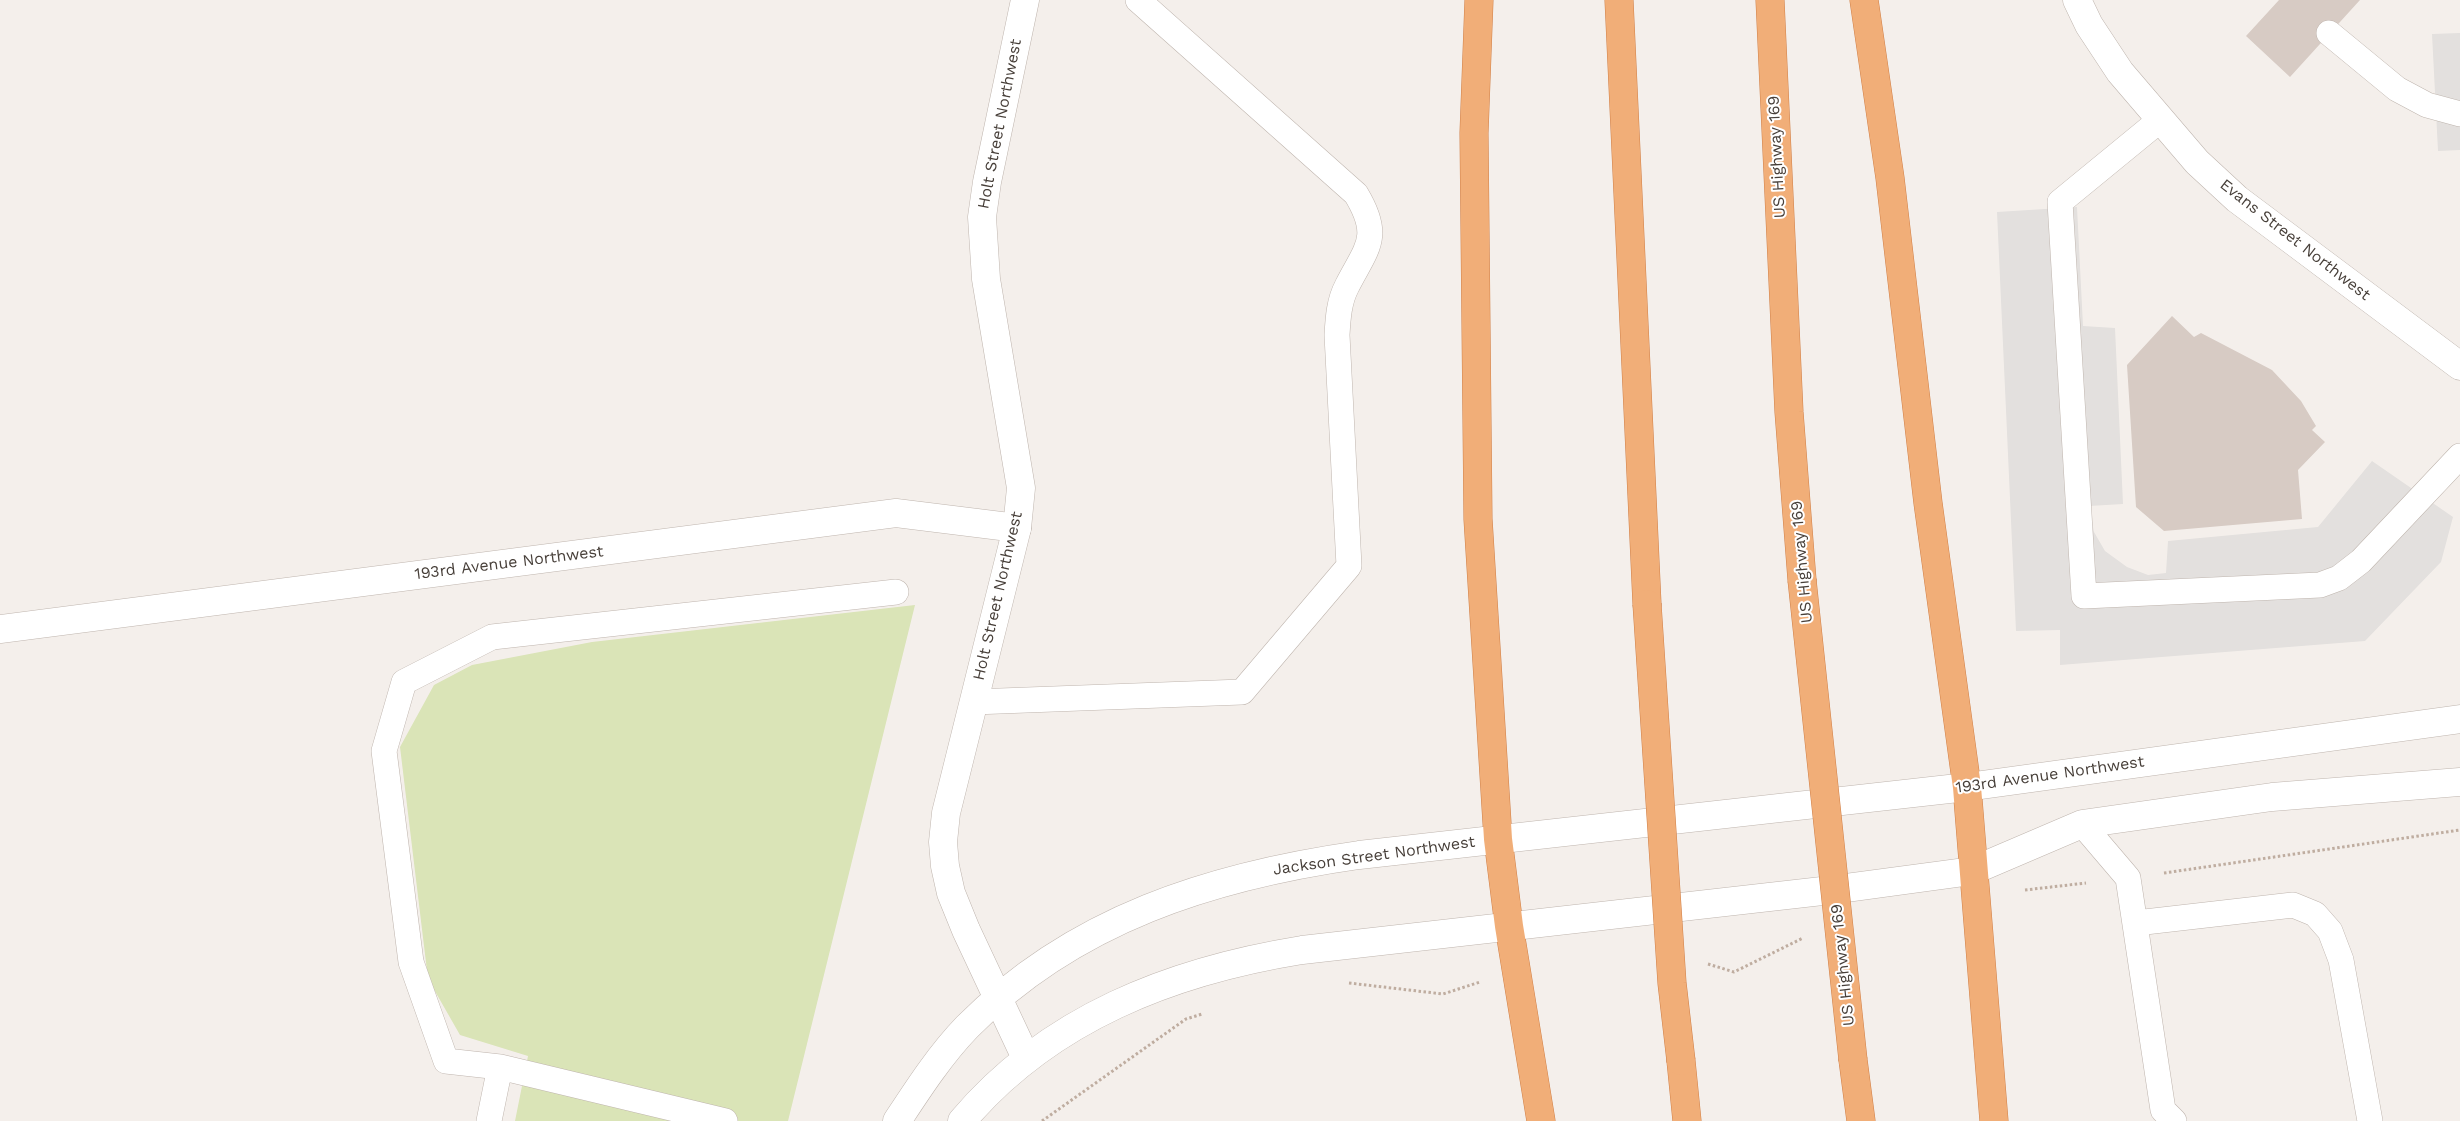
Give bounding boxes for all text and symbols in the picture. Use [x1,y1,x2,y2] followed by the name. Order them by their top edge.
[974,37,1026,211] street label: Holt Street Northwest
[1764,95,1790,219] street label: US Highway 169
[2216,175,2374,305] street label: Evans Street Northwest
[1787,500,1817,624] street label: US Highway 169
[969,510,1027,682] street label: Holt Street Northwest
[413,542,605,584] street label: 193rd Avenue Northwest
[1955,752,2145,798] street label: 193rd Avenue Northwest
[1272,832,1476,880] street label: Jackson Street Northwest
[1827,903,1859,1027] street label: US Highway 169

